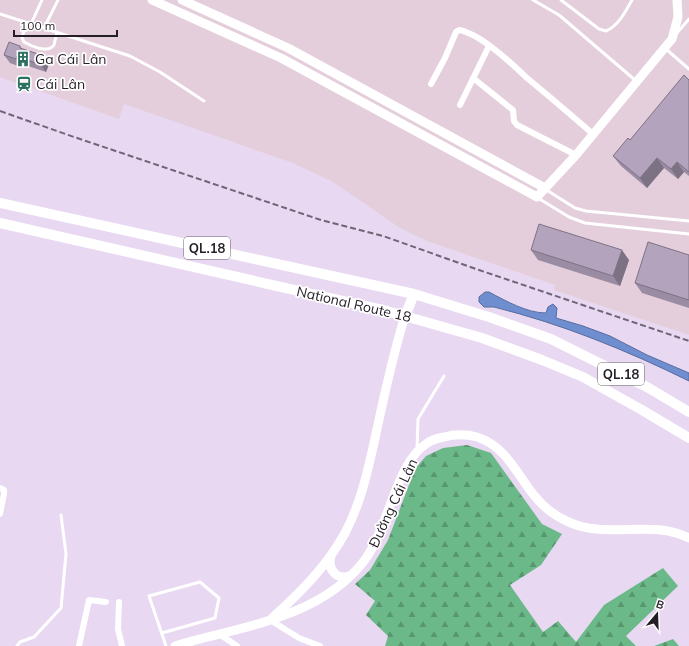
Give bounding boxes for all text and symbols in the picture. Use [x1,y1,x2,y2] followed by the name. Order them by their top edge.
[14,12,117,38] scale bar
[20,18,55,33] text: 100 m
[14,50,32,68] building icon: Ga Cái Lân
[35,50,106,68] place label: Ga Cái Lân
[15,75,33,93] station icon: Cái Lân
[36,75,85,93] place label: Cái Lân
[184,237,230,259] road number: QL.18
[295,282,413,326] street label: National Route 18
[598,363,644,385] road number: QL.18
[365,456,421,550] street label: Đường Cái Lân
[637,594,677,634] north arrow
[654,597,667,613] text: B

